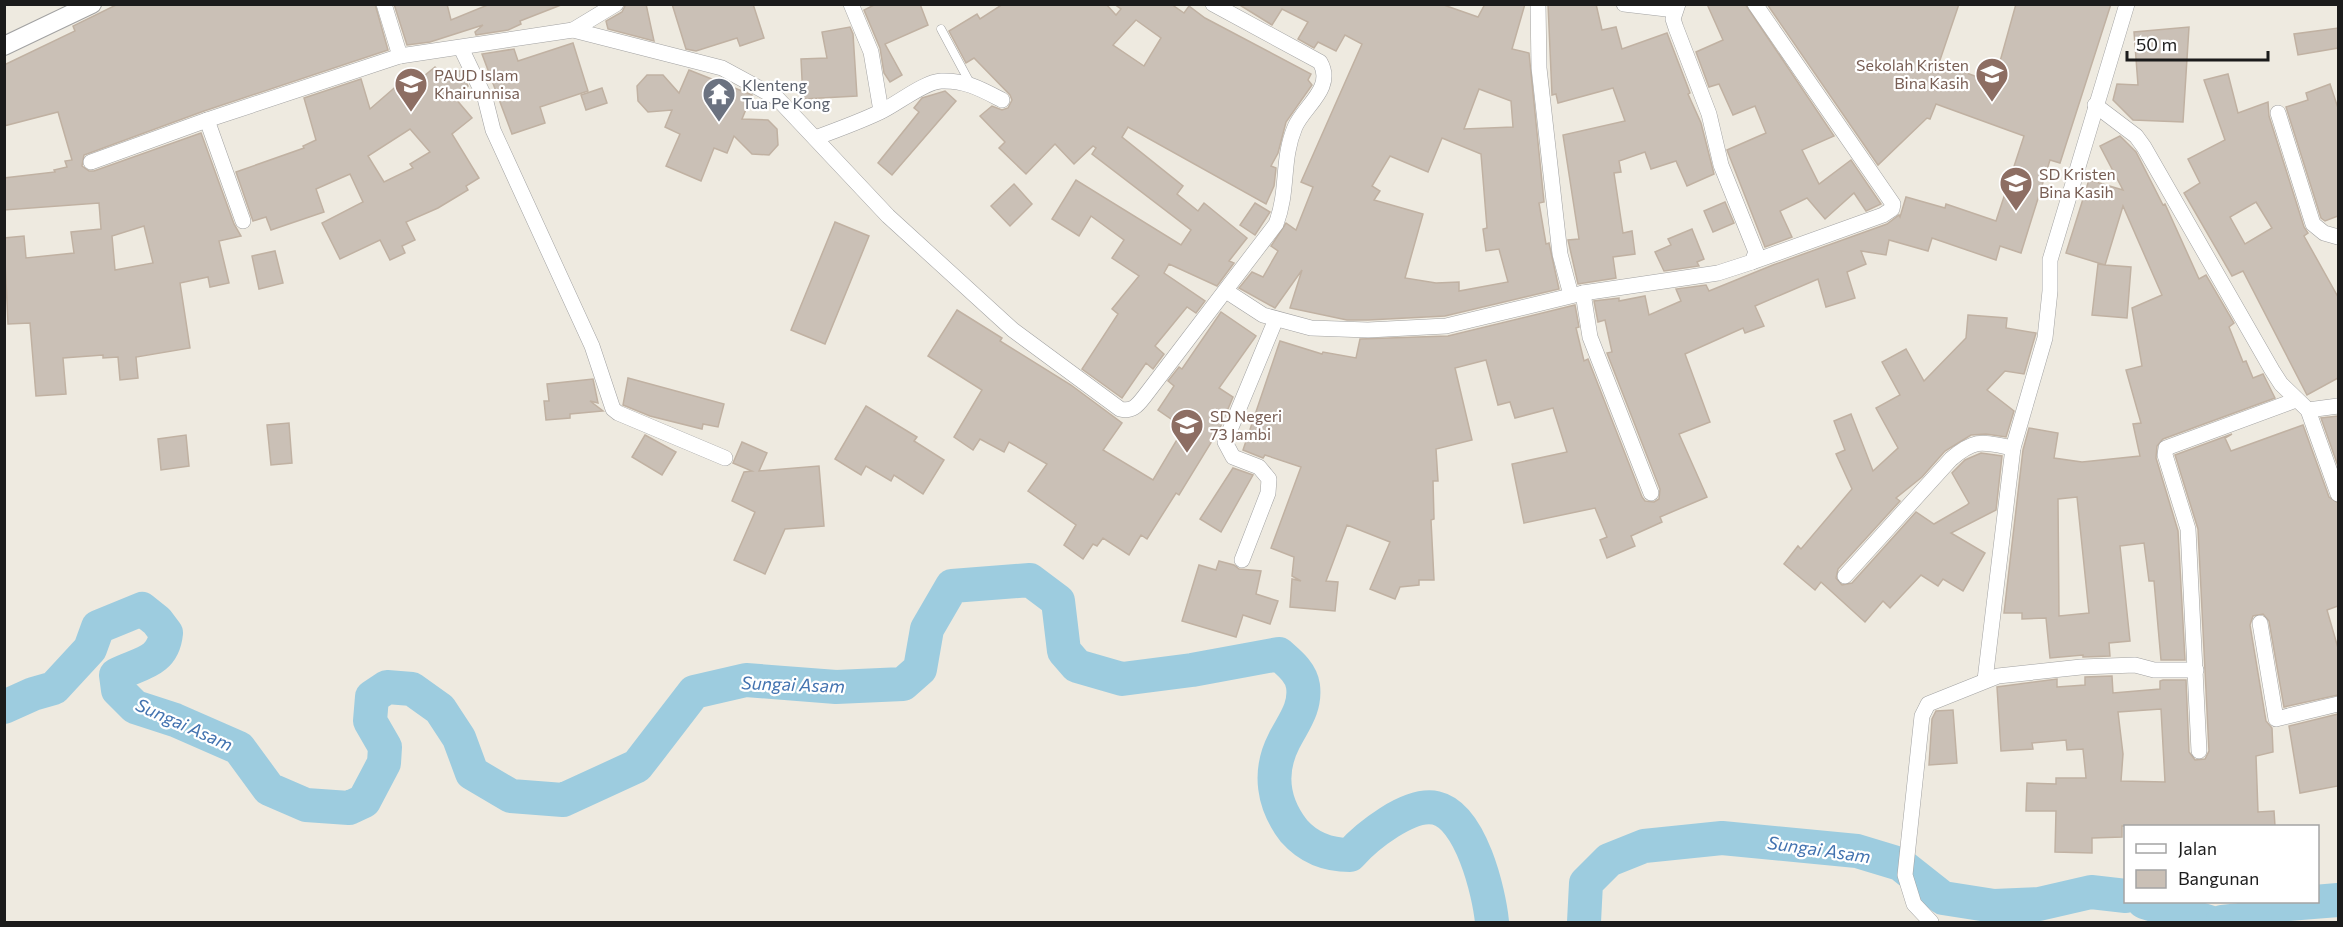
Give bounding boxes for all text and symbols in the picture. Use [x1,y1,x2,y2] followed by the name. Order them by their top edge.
[2127,24,2268,62] scale bar
[2136,33,2177,55] text: 50 m
[1856,55,1969,92] place label: Sekolah Kristen Bina Kasih
[1974,56,2010,103] school or university icon: Sekolah Kristen Bina Kasih
[434,65,520,102] place label: PAUD Islam Khairunnisa
[393,66,429,113] school or university icon: PAUD Islam Khairunnisa
[742,75,830,112] place label: Klenteng Tua Pe Kong
[701,76,737,123] temple icon: Klenteng Tua Pe Kong
[2039,164,2116,201] place label: SD Kristen Bina Kasih
[1998,165,2034,212] school or university icon: SD Kristen Bina Kasih
[1210,406,1282,443] place label: SD Negeri 73 Jambi
[1169,407,1205,454] school or university icon: SD Negeri 73 Jambi
[741,671,845,697] water label: Sungai Asam
[133,693,236,755] water label: Sungai Asam
[2124,825,2319,903] legend
[1766,831,1872,867] water label: Sungai Asam
[2178,837,2217,859] text: Jalan
[2178,867,2259,889] text: Bangunan

